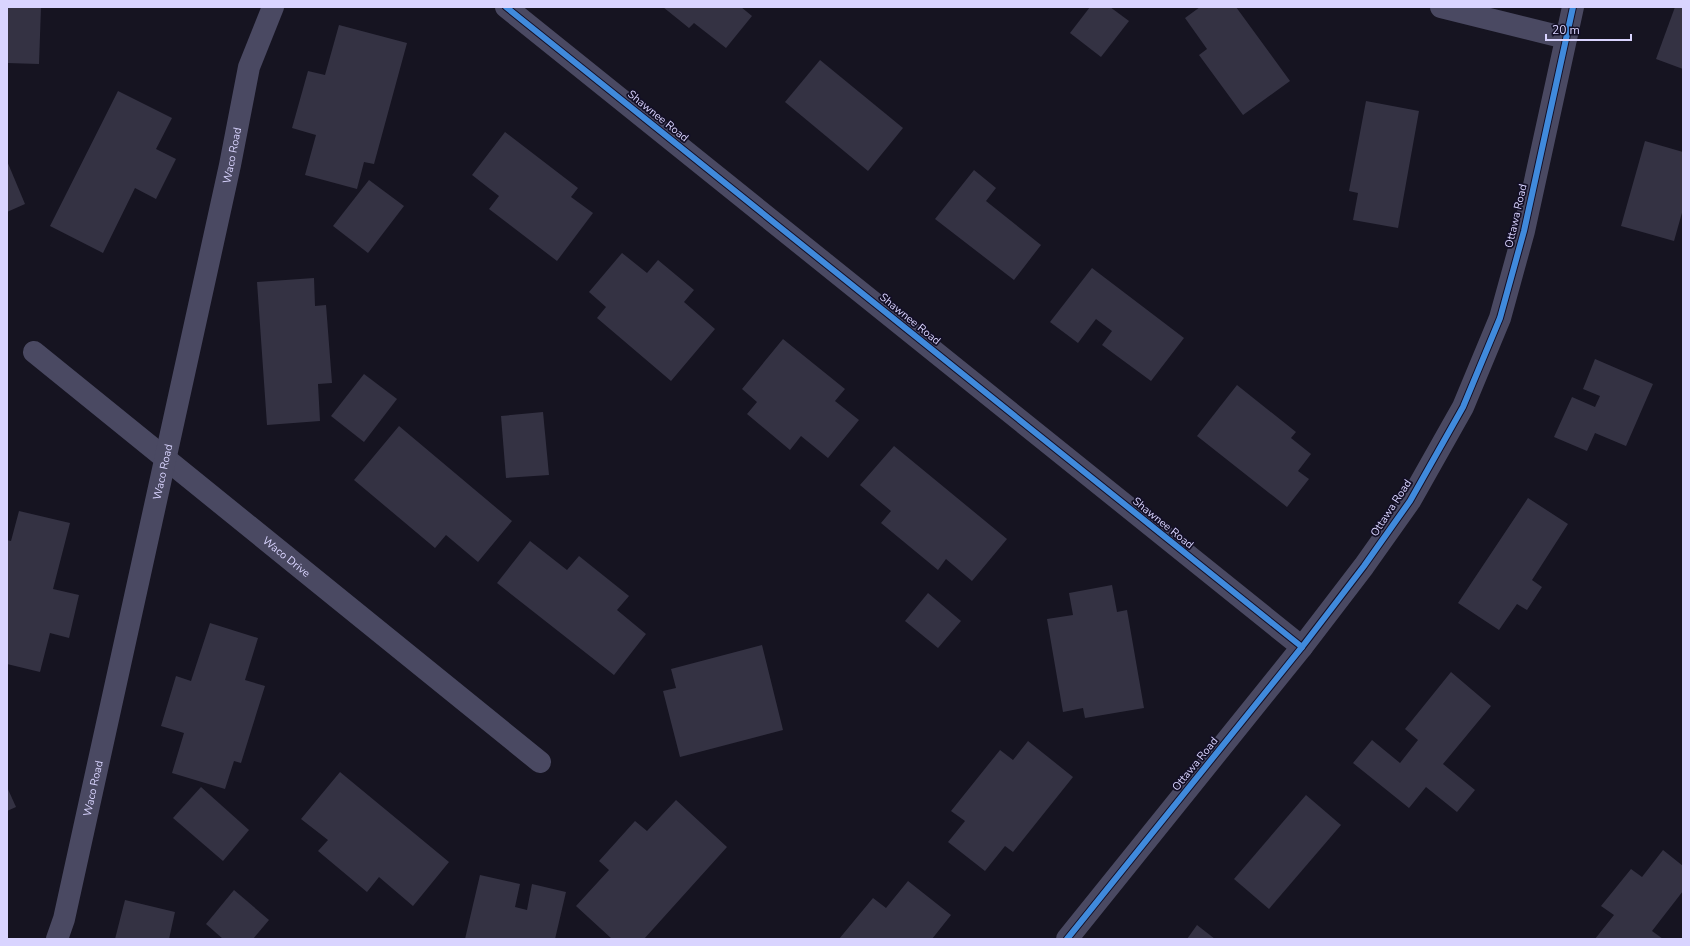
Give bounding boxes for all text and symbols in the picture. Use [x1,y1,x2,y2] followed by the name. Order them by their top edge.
[1546,16,1631,42] scale bar
[1552,22,1580,38] text: 20 m
[624,87,692,145] street label: Shawnee Road
[219,126,245,185] street label: Waco Road
[1501,183,1531,249] street label: Ottawa Road
[876,290,944,348] street label: Shawnee Road
[149,443,176,501] street label: Waco Road
[1367,477,1415,539] street label: Ottawa Road
[1129,494,1197,552] street label: Shawnee Road
[259,533,314,581] street label: Waco Drive
[1169,734,1221,794] street label: Ottawa Road
[79,759,106,818] street label: Waco Road

